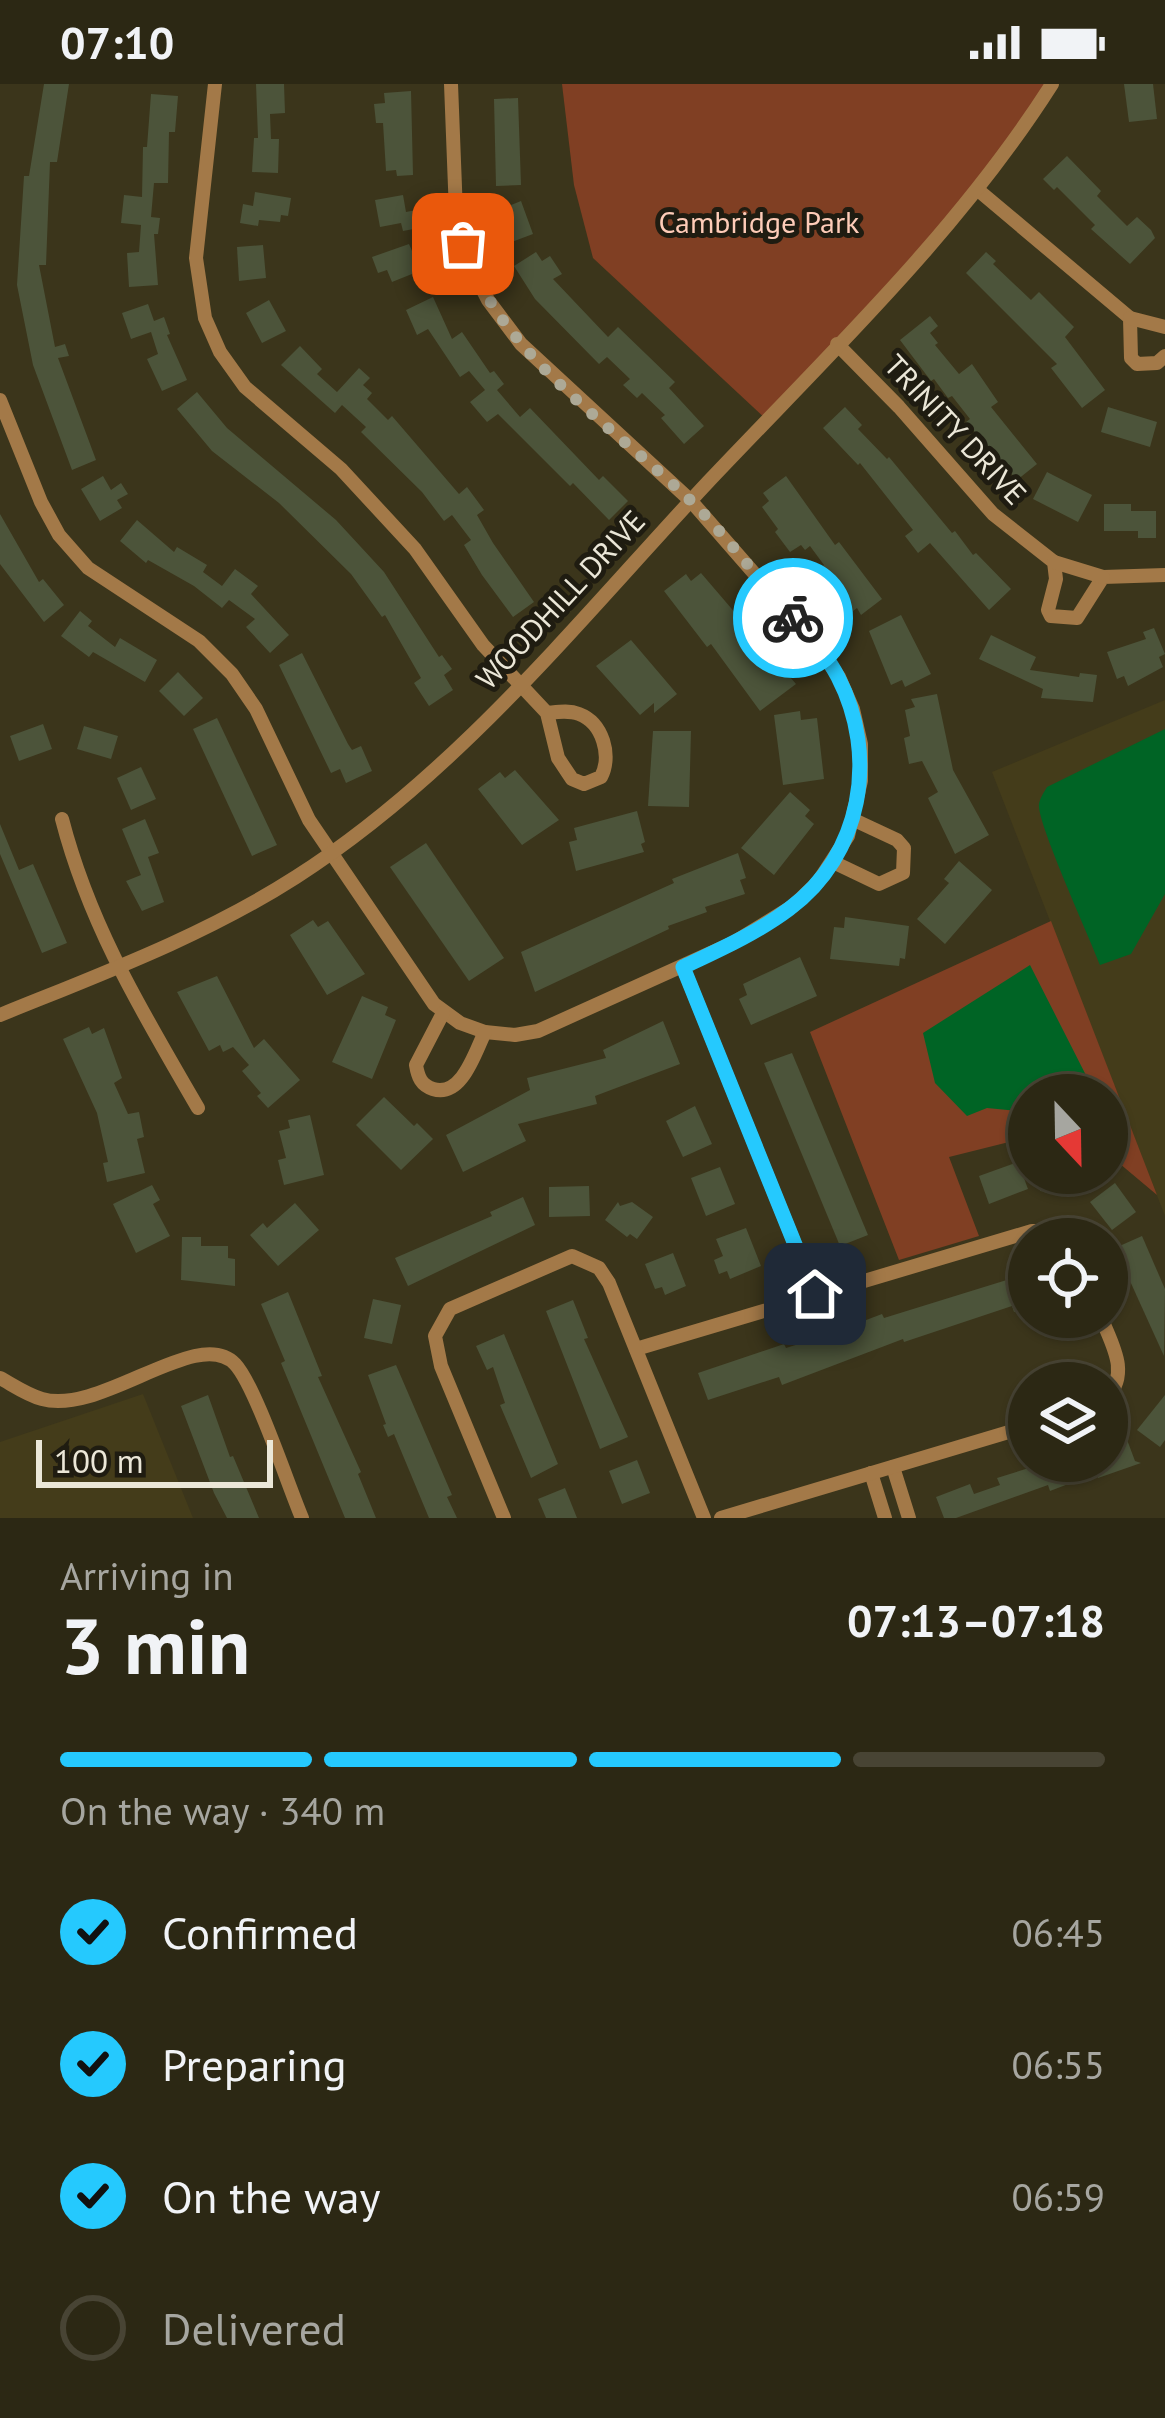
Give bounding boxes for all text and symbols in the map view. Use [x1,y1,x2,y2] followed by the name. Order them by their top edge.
[60,13,174,71] text: 07:10
[412,193,514,295] pin
[659,202,860,241] park label: Cambridge Park
[430,211,496,277] icon: bag
[876,346,1036,512] street label: TRINITY DRIVE
[467,501,653,697] street label: WOODHILL DRIVE
[733,558,853,678] courier
[760,585,826,651] icon: bike
[1008,1074,1128,1194] north arrow
[1008,1074,1128,1482] map controls
[1008,1218,1128,1338] button: locate
[764,1243,866,1345] pin
[782,1261,848,1327] icon: home
[1008,1362,1128,1482] button: layers
[36,1434,273,1487] scale bar
[54,1439,144,1482] text: 100 m
[60,1550,234,1601] text: Arriving in
[847,1591,1105,1649] text: 07:13–07:18
[60,1595,250,1696] text: 3 min
[60,1785,385,1836] text: On the way · 340 m
[60,1899,126,1965] icon: check
[162,1903,358,1961] text: Confirmed
[1011,1907,1105,1958] text: 06:45
[60,2031,126,2097] icon: check
[162,2035,347,2093] text: Preparing
[1011,2039,1105,2090] text: 06:55
[60,2163,126,2229] icon: check
[162,2167,381,2225] text: On the way
[1011,2171,1105,2222] text: 06:59
[162,2299,346,2357] text: Delivered

